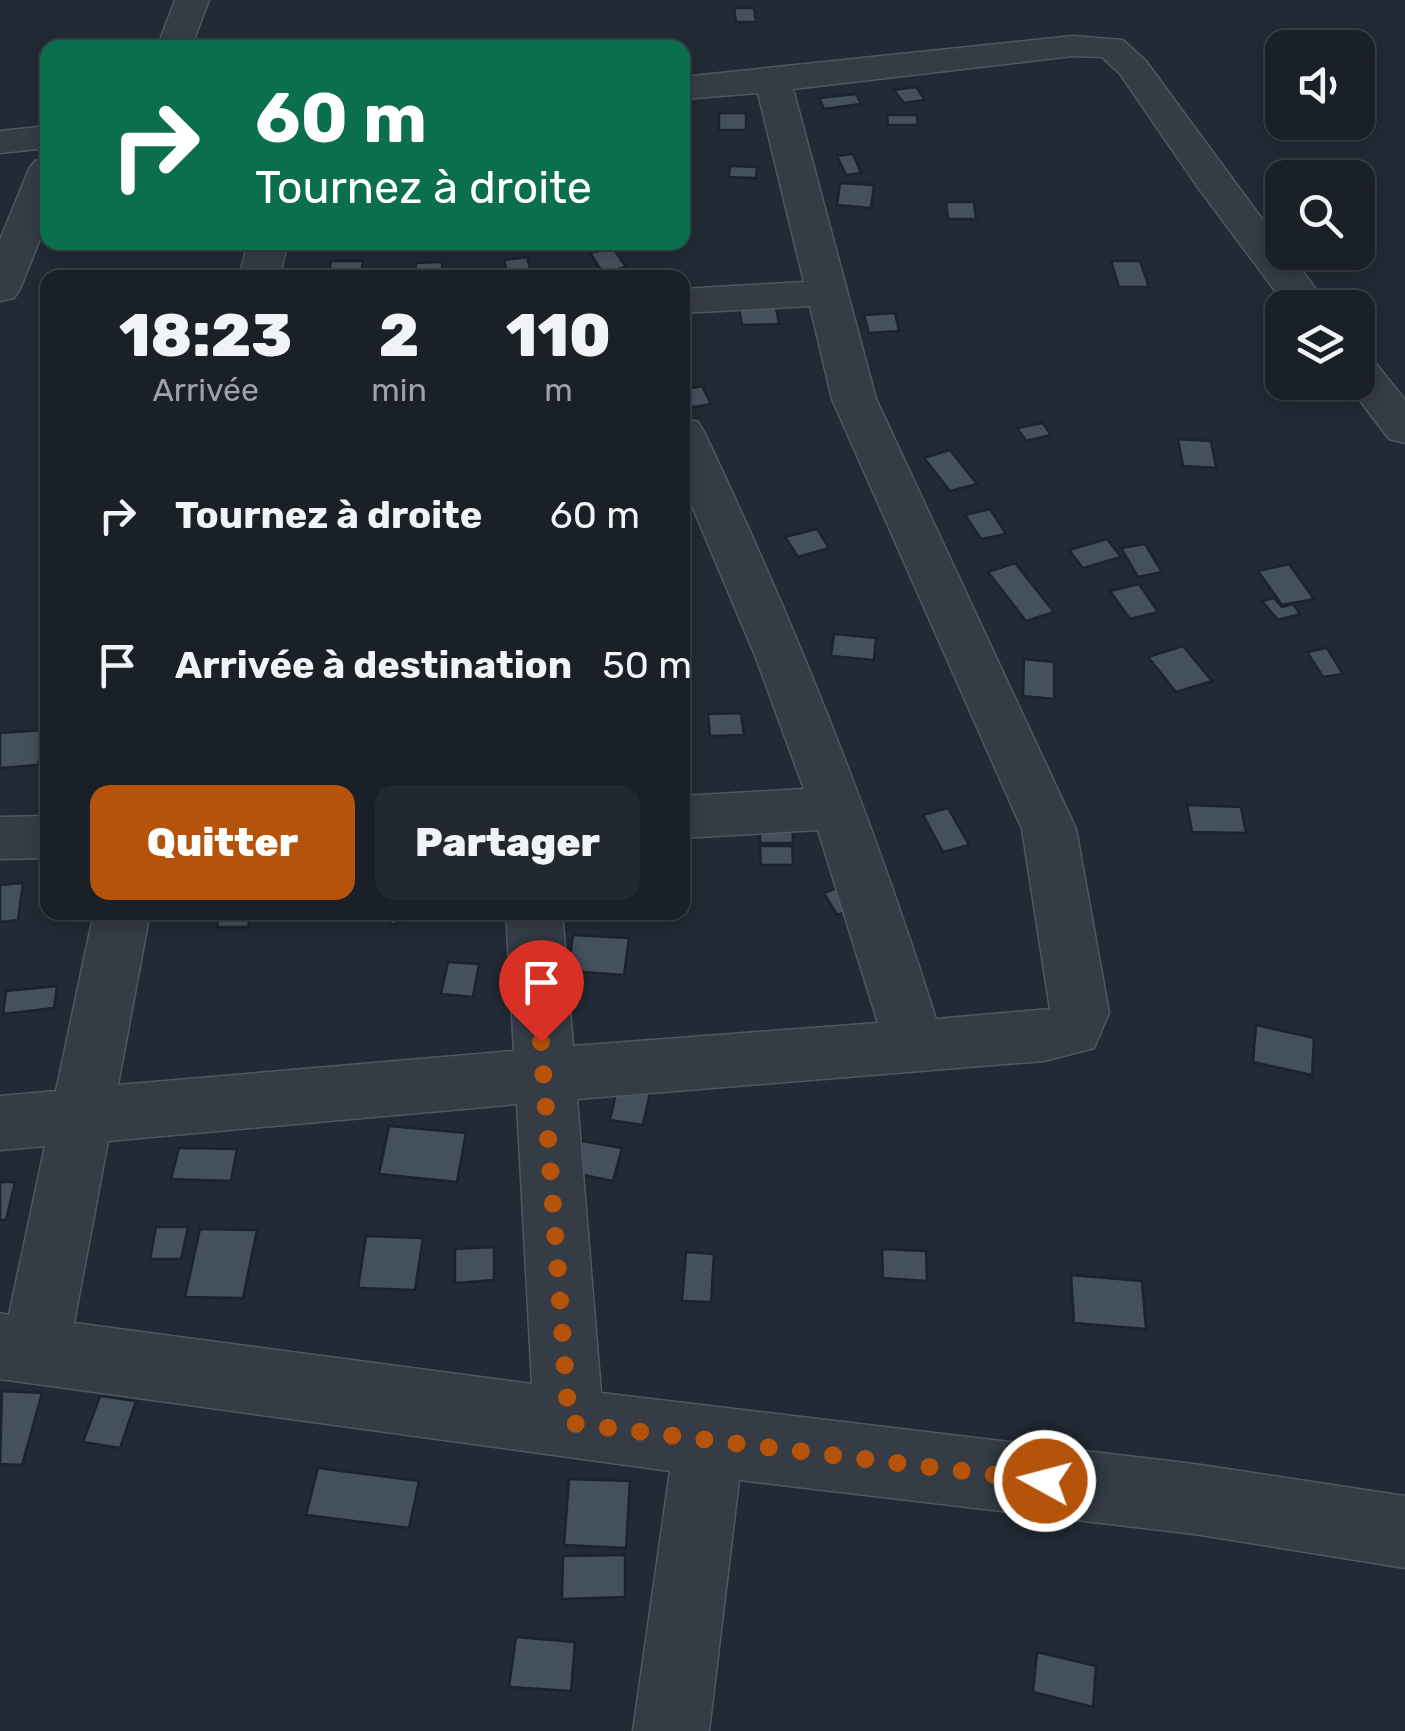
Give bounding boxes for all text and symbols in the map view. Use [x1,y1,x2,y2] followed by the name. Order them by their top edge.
[1265,30,1375,400] map controls
[1265,30,1375,140] button: sound
[255,77,427,160] text: 60 m
[90,80,220,210] icon: right
[1265,160,1375,270] button: search
[255,161,592,214] text: Tournez à droite
[1265,290,1375,400] button: layers
[119,300,292,371] text: 18:23
[379,300,419,371] text: 2
[506,300,611,371] text: 110
[152,371,259,409] text: Arrivée
[371,371,427,409] text: min
[544,371,573,409] text: m
[90,488,145,543] icon: right
[175,492,482,538] text: Tournez à droite
[550,492,640,538] text: 60 m
[90,638,145,693] icon: arrive
[175,642,572,688] text: Arrivée à destination
[602,642,692,688] text: 50 m
[90,785,355,900] button: Quitter
[375,785,640,900] button: Partager
[499,940,584,1043] pin
[514,955,569,1010] icon: arrive
[993,1429,1097,1533] position arrow

